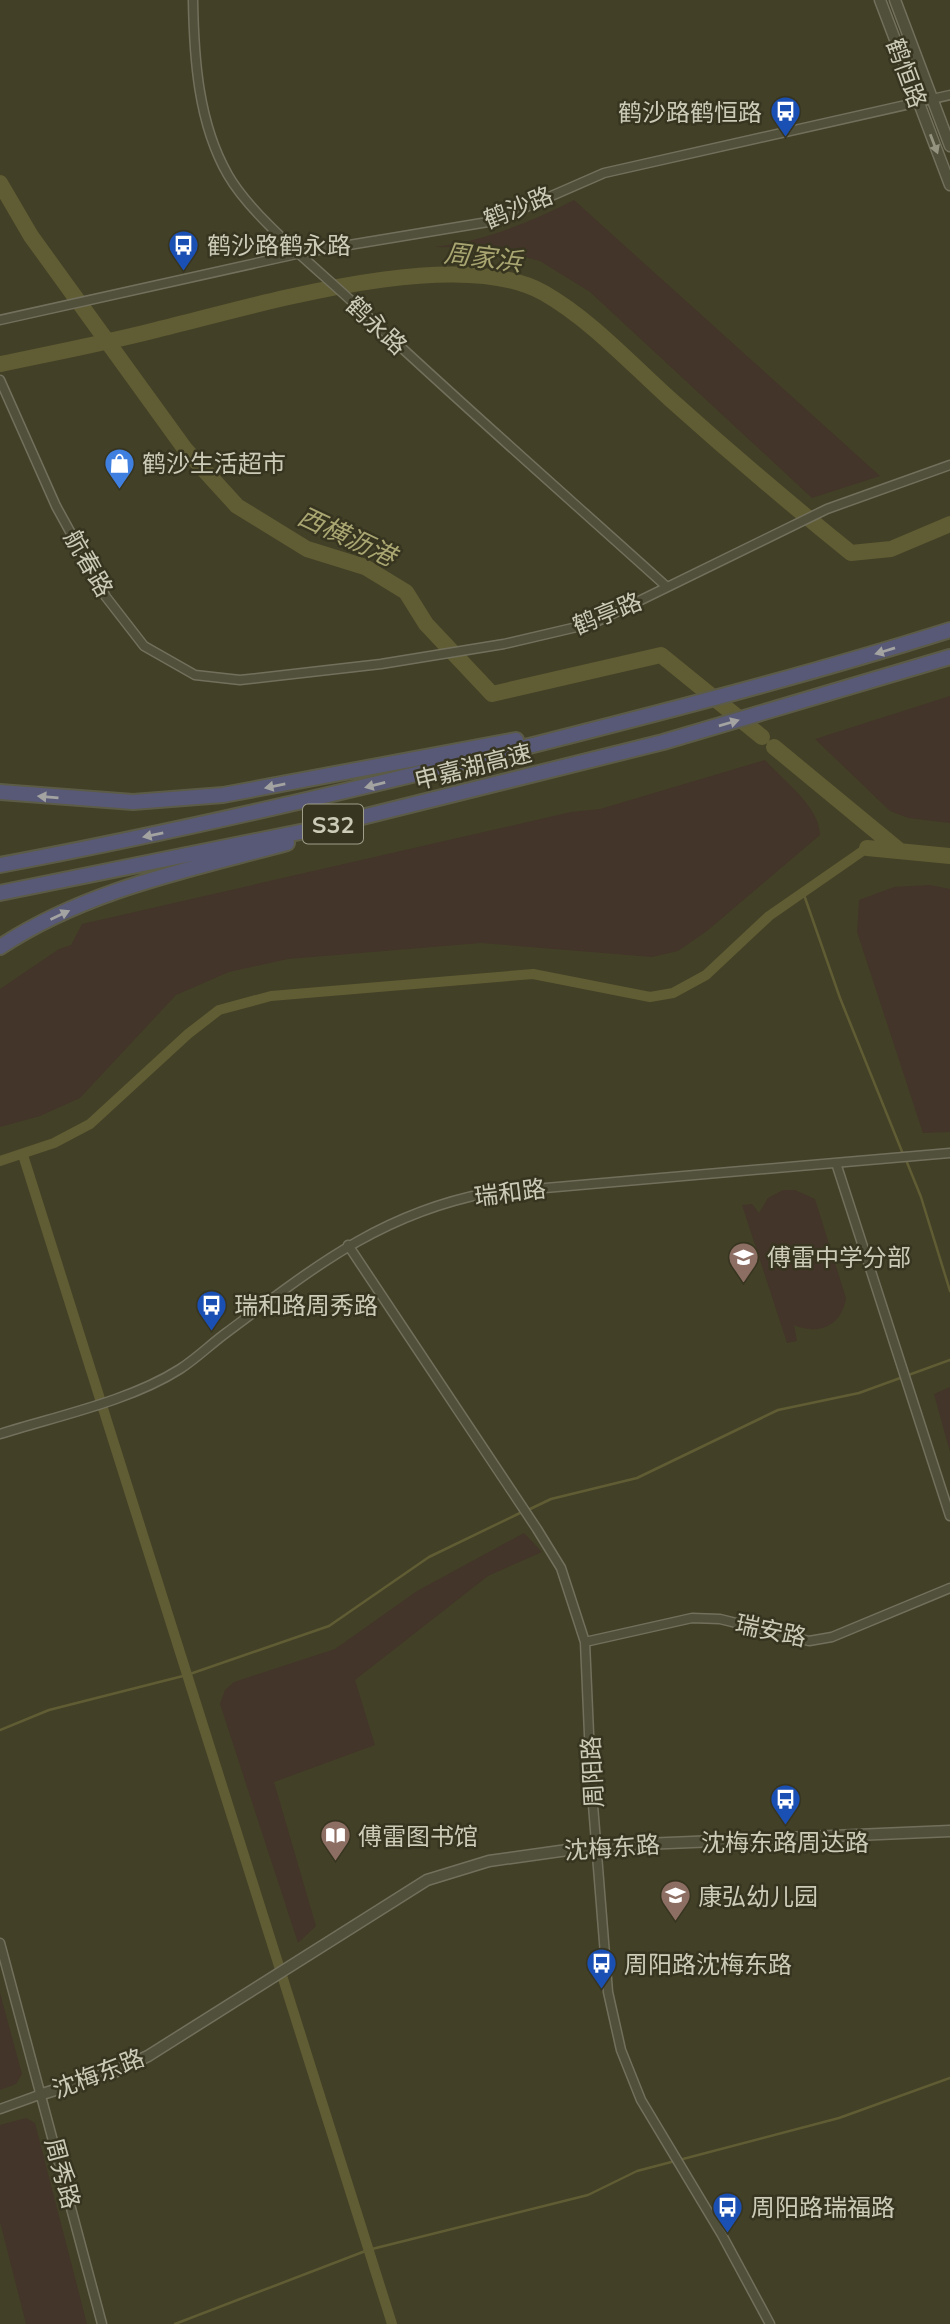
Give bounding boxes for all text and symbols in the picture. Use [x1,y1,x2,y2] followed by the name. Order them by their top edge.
[881,34,933,112] street label: 鹤恒路
[768,95,802,139] bus stop icon: 鹤沙路鹤恒路
[618,97,762,127] place label: 鹤沙路鹤恒路
[928,133,939,154] one-way arrow
[479,180,557,234] street label: 鹤沙路
[167,228,201,272] bus stop icon: 鹤沙路鹤永路
[207,230,351,260] place label: 鹤沙路鹤永路
[442,236,526,278] water label: 周家浜
[340,289,414,361] street label: 鹤永路
[102,446,136,490] shop icon: 鹤沙生活超市
[142,448,286,478] place label: 鹤沙生活超市
[293,499,405,575] water label: 西横沥港
[58,524,120,602] street label: 航春路
[568,586,646,640] street label: 鹤亭路
[874,646,895,656] one-way arrow
[718,717,739,727] one-way arrow
[411,737,535,795] street label: 申嘉湖高速
[263,780,285,791] one-way arrow
[364,780,386,791] one-way arrow
[37,791,59,802] one-way arrow
[303,804,363,844] road number: S32
[142,829,164,840] one-way arrow
[50,909,70,921] one-way arrow
[472,1173,548,1211] street label: 瑞和路
[727,1240,761,1284] school or university icon: 傅雷中学分部
[767,1242,911,1272] place label: 傅雷中学分部
[194,1288,228,1332] bus stop icon: 瑞和路周秀路
[234,1290,378,1320] place label: 瑞和路周秀路
[733,1608,809,1652] street label: 瑞安路
[575,1735,609,1809] street label: 周阳路
[768,1783,802,1827] bus stop icon: 沈梅东路周达路
[318,1819,352,1863] library icon: 傅雷图书馆
[358,1821,478,1851] place label: 傅雷图书馆
[701,1827,869,1857] place label: 沈梅东路周达路
[563,1829,661,1865] street label: 沈梅东路
[658,1879,692,1923] school or university icon: 康弘幼儿园
[698,1881,818,1911] place label: 康弘幼儿园
[584,1947,618,1991] bus stop icon: 周阳路沈梅东路
[624,1949,792,1979] place label: 周阳路沈梅东路
[48,2042,148,2104] street label: 沈梅东路
[39,2134,87,2212] street label: 周秀路
[711,2190,745,2234] bus stop icon: 周阳路瑞福路
[751,2192,895,2222] place label: 周阳路瑞福路

